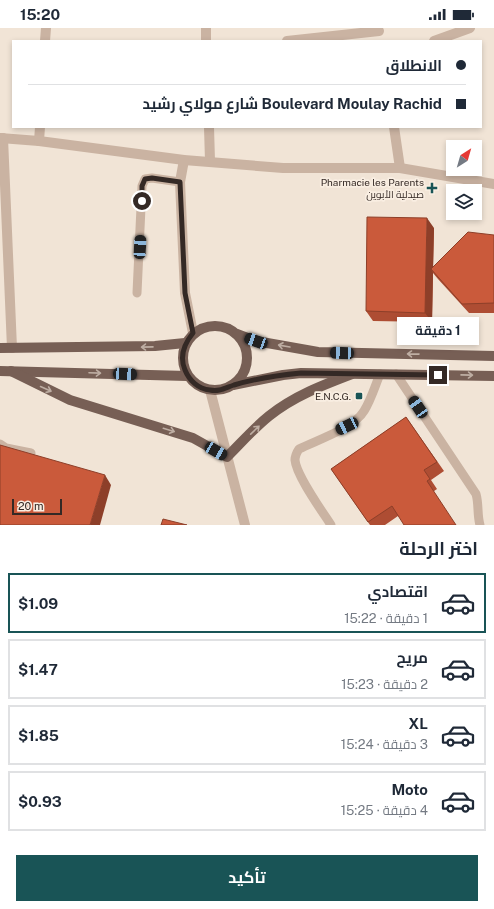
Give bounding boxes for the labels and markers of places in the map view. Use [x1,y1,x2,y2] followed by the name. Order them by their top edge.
[321,176,424,201] place label: Pharmacie les Parents صيدلية الأبوين
[427,183,437,193] marker: Pharmacie les Parents صيدلية الأبوين
[315,390,351,402] place label: E.N.C.G.
[354,391,364,401] marker: E.N.C.G.

